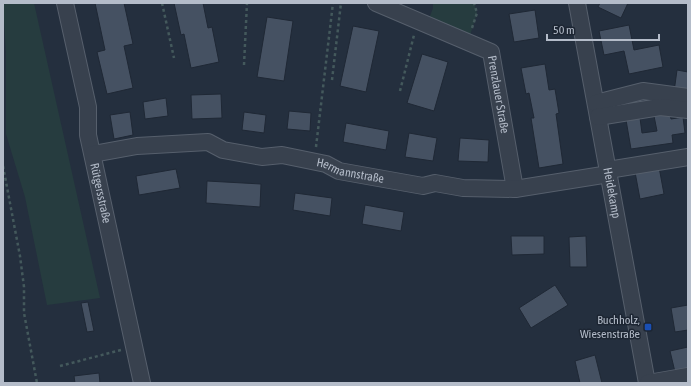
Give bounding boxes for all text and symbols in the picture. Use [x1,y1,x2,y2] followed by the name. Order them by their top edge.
[547,16,659,42] scale bar
[553,23,575,37] text: 50 m
[485,54,512,134] street label: Prenzlauer Straße
[316,155,385,186] street label: Hermannstraße
[87,162,114,225] street label: Rütgersstraße
[600,166,624,220] street label: Heidekamp
[580,313,640,341] place label: Buchholz, Wiesenstraße
[643,322,653,332] marker: Buchholz, Wiesenstraße

